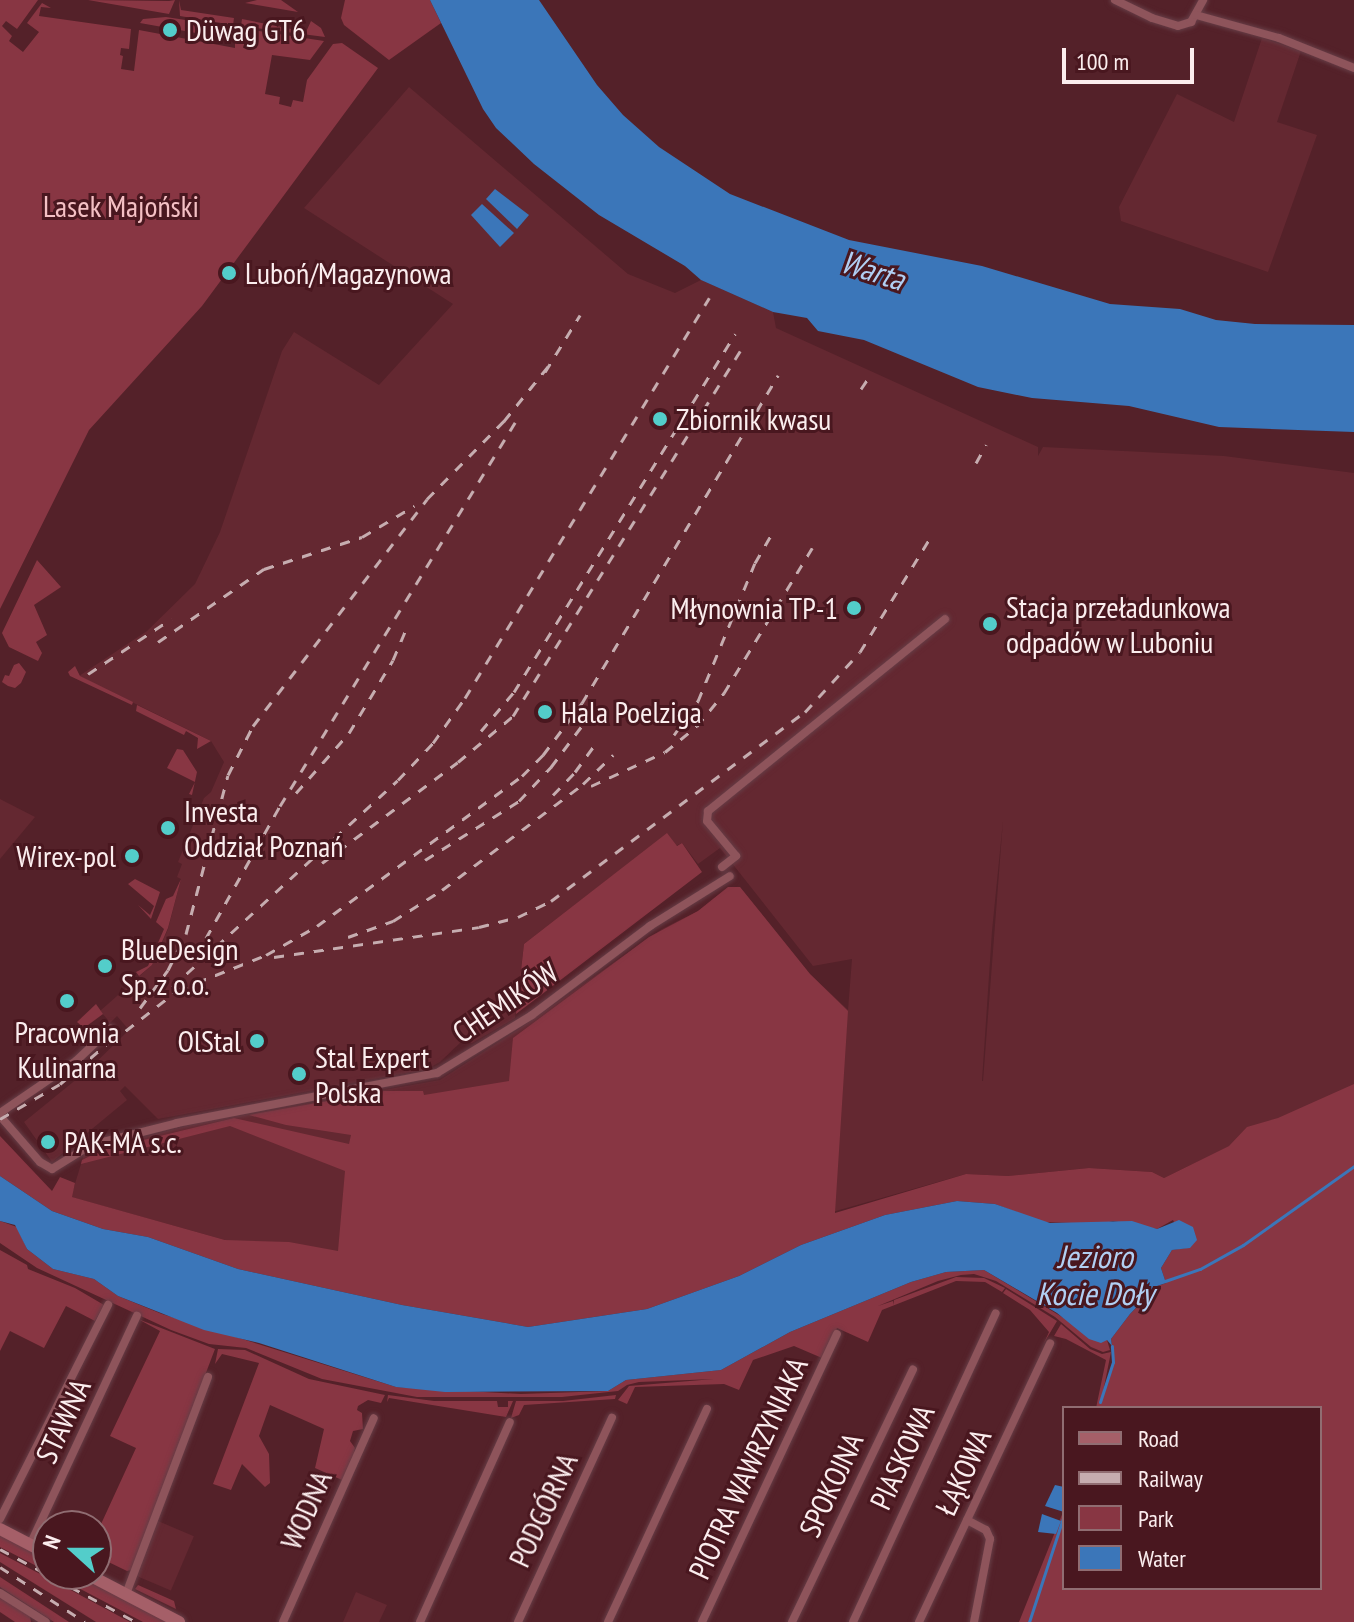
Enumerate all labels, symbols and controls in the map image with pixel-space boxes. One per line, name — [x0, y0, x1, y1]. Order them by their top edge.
place label: Düwag GT6 — [186, 12, 305, 48]
marker: Düwag GT6 — [161, 21, 179, 39]
scale bar — [1066, 32, 1198, 82]
text: 100 m — [1076, 46, 1129, 77]
park label: Lasek Majoński — [43, 188, 199, 224]
water label: Warta — [836, 242, 910, 298]
place label: Luboń/Magazynowa — [245, 255, 452, 291]
marker: Luboń/Magazynowa — [220, 264, 238, 282]
place label: Zbiornik kwasu — [676, 401, 832, 437]
marker: Zbiornik kwasu — [651, 410, 669, 428]
place label: Stacja przeładunkowa odpadów w Luboniu — [1006, 589, 1231, 660]
place label: Młynownia TP-1 — [670, 590, 838, 626]
marker: Młynownia TP-1 — [845, 599, 863, 617]
marker: Stacja przeładunkowa odpadów w Luboniu — [981, 615, 999, 633]
place label: Hala Poelziga — [561, 694, 702, 730]
marker: Hala Poelziga — [536, 703, 554, 721]
place label: Investa Oddział Poznań — [184, 793, 344, 864]
marker: Investa Oddział Poznań — [159, 819, 177, 837]
place label: Wirex-pol — [16, 838, 116, 874]
marker: Wirex-pol — [123, 847, 141, 865]
place label: BlueDesign Sp. z o.o. — [121, 931, 238, 1002]
street label: CHEMIKÓW — [446, 954, 564, 1050]
marker: BlueDesign Sp. z o.o. — [96, 957, 114, 975]
marker: Pracownia Kulinarna — [58, 992, 76, 1010]
place label: Pracownia Kulinarna — [14, 1014, 120, 1084]
place label: OlStal — [177, 1023, 241, 1059]
marker: OlStal — [248, 1032, 266, 1050]
place label: Stal Expert Polska — [315, 1039, 429, 1110]
marker: Stal Expert Polska — [290, 1065, 308, 1083]
place label: PAK-MA s.c. — [64, 1124, 183, 1160]
marker: PAK-MA s.c. — [39, 1133, 57, 1151]
water label: Jezioro Kocie Doły — [1037, 1238, 1153, 1313]
street label: PIOTRA WAWRZYNIAKA — [681, 1351, 815, 1585]
street label: STAWNA — [28, 1373, 98, 1469]
street label: PIASKOWA — [862, 1399, 942, 1515]
legend — [1062, 1406, 1322, 1590]
street label: ŁĄKOWA — [928, 1423, 998, 1521]
text: Road — [1138, 1423, 1179, 1454]
street label: SPOKOJNA — [791, 1427, 871, 1543]
street label: PODGÓRNA — [501, 1447, 585, 1573]
text: Railway — [1138, 1463, 1203, 1494]
street label: WODNA — [273, 1465, 339, 1555]
text: Park — [1138, 1503, 1174, 1534]
north arrow — [32, 1510, 112, 1590]
text: N — [36, 1532, 67, 1553]
text: Water — [1138, 1543, 1186, 1574]

